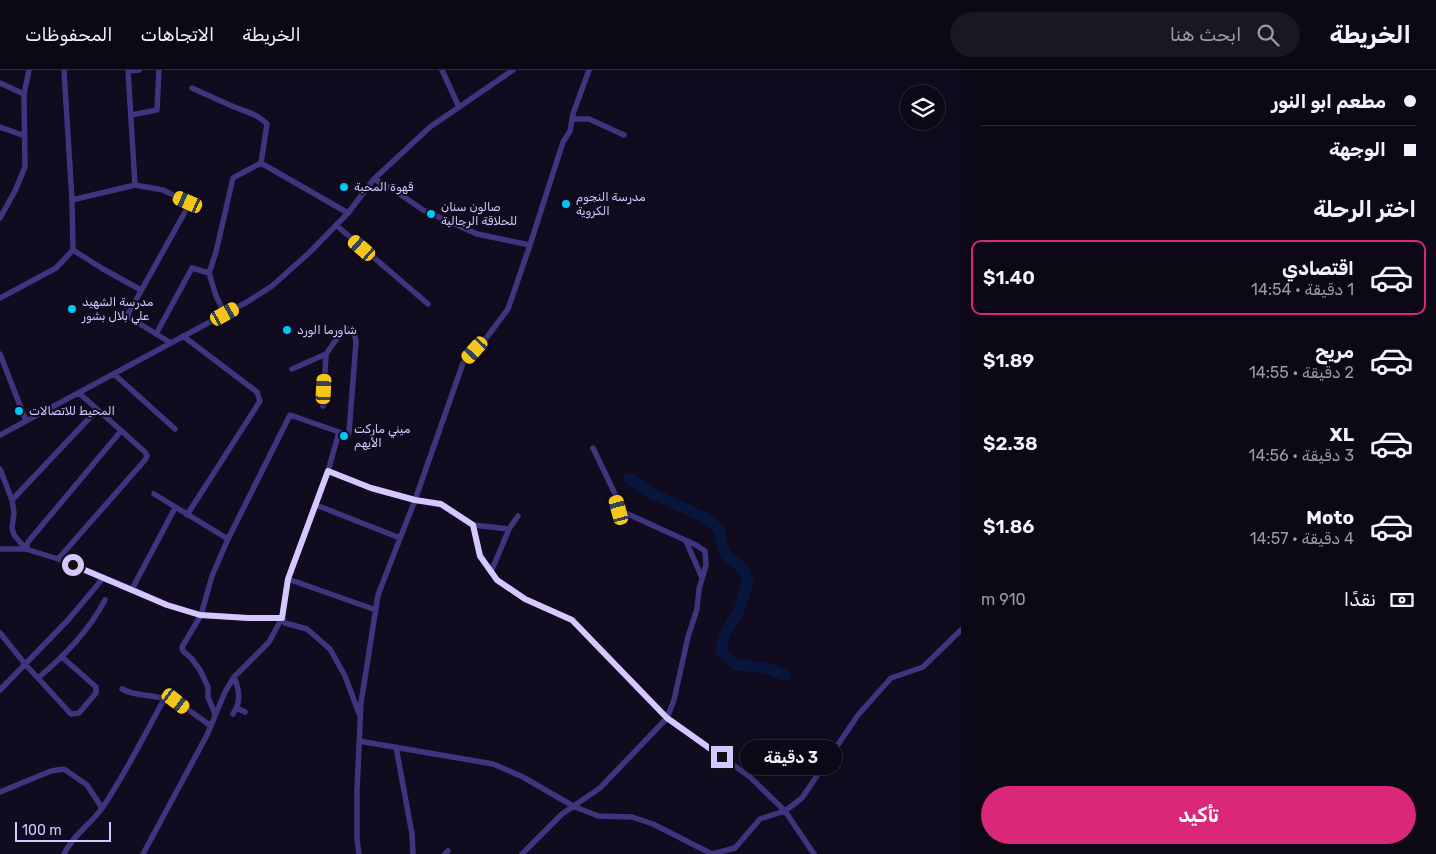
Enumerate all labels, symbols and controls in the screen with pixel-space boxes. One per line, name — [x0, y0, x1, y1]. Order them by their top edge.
search box — [950, 12, 1300, 57]
icon: search — [1254, 21, 1282, 49]
text: الخريطة — [1330, 21, 1411, 49]
text: ابحث هنا — [1170, 23, 1242, 46]
text: المحفوظات — [25, 24, 112, 46]
text: الاتجاهات — [140, 24, 214, 46]
text: الخريطة — [242, 24, 301, 46]
map controls — [900, 85, 945, 130]
button: layers — [900, 85, 945, 130]
text: مطعم ابو النور — [1271, 90, 1386, 113]
text: الوجهة — [1329, 138, 1386, 161]
place label: قهوة المحبة — [354, 180, 414, 195]
marker: قهوة المحبة — [338, 181, 350, 193]
car — [171, 189, 204, 215]
place label: مدرسة النجوم الكروية — [576, 190, 646, 219]
text: اختر الرحلة — [1313, 196, 1416, 223]
marker: مدرسة النجوم الكروية — [560, 198, 572, 210]
place label: صالون سنان للحلاقة الرجالية — [441, 200, 517, 229]
marker: صالون سنان للحلاقة الرجالية — [425, 208, 437, 220]
car — [345, 232, 378, 264]
icon: car — [1369, 255, 1414, 300]
text: اقتصادي — [1282, 257, 1354, 280]
text: $1.40 — [983, 266, 1035, 289]
text: 1 دقيقة · 14:54 — [1251, 280, 1354, 299]
place label: مدرسة الشهيد علي بلال بشور — [81, 295, 154, 325]
car — [208, 300, 241, 328]
marker: مدرسة الشهيد علي بلال بشور — [66, 303, 78, 315]
place label: شاورما الورد — [297, 323, 357, 338]
marker: شاورما الورد — [281, 324, 293, 336]
car — [459, 334, 490, 366]
icon: car — [1369, 338, 1414, 383]
text: مريح — [1315, 340, 1354, 363]
text: $1.89 — [983, 349, 1034, 372]
text: 2 دقيقة · 14:55 — [1249, 363, 1354, 382]
car — [315, 374, 332, 404]
place label: المحيط للاتصالات — [29, 404, 115, 418]
marker: المحيط للاتصالات — [13, 405, 25, 417]
icon: car — [1369, 421, 1414, 466]
place label: ميني ماركت الأيهم — [354, 422, 411, 451]
text: XL — [1330, 423, 1354, 446]
marker: ميني ماركت الأيهم — [338, 430, 350, 442]
text: $2.38 — [983, 432, 1038, 455]
text: 3 دقيقة · 14:56 — [1249, 446, 1354, 465]
car — [607, 494, 630, 526]
icon: car — [1369, 504, 1414, 549]
text: Moto — [1306, 506, 1354, 529]
text: $1.86 — [983, 515, 1034, 538]
text: 4 دقيقة · 14:57 — [1250, 529, 1354, 548]
route start — [62, 554, 84, 576]
icon: cash — [1388, 586, 1416, 614]
text: نقدًا — [1344, 588, 1376, 611]
text: 910 m — [981, 590, 1026, 609]
car — [159, 686, 192, 716]
callout: 3 دقيقة — [740, 740, 842, 774]
route end — [711, 746, 733, 768]
text: 3 دقيقة — [764, 748, 818, 767]
button: تأكيد — [981, 786, 1416, 844]
scale bar — [15, 819, 111, 842]
text: 100 m — [22, 822, 62, 839]

